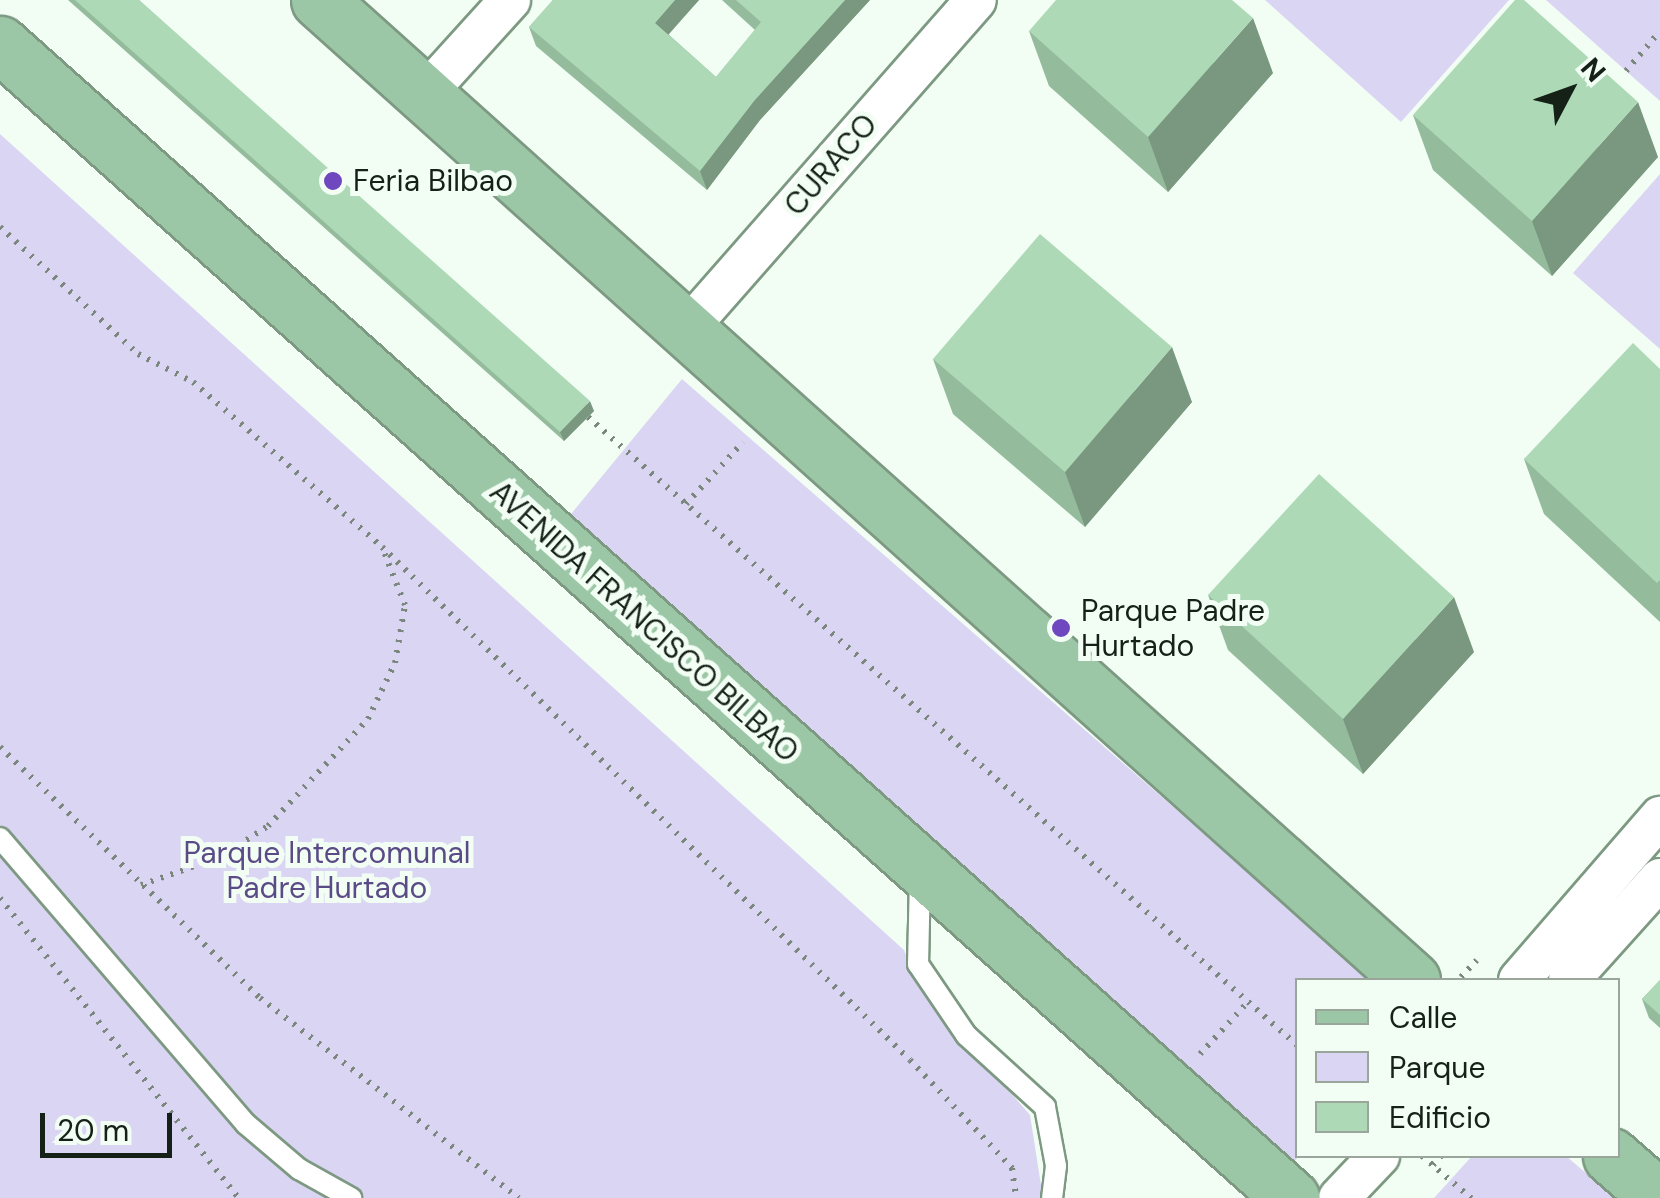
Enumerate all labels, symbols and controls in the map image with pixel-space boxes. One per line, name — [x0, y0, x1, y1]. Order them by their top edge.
north arrow — [1520, 40, 1620, 140]
text: N — [1572, 50, 1614, 90]
street label: CURACO — [777, 107, 885, 223]
place label: Feria Bilbao — [353, 163, 513, 199]
marker: Feria Bilbao — [322, 170, 344, 192]
street label: AVENIDA FRANCISCO BILBAO — [482, 474, 806, 770]
place label: Parque Padre Hurtado — [1081, 593, 1265, 664]
marker: Parque Padre Hurtado — [1050, 617, 1072, 639]
park label: Parque Intercomunal Padre Hurtado — [184, 835, 470, 906]
legend — [1295, 978, 1620, 1158]
text: Calle — [1389, 998, 1457, 1037]
text: Parque — [1389, 1048, 1486, 1087]
scale bar — [45, 1093, 178, 1155]
text: Edificio — [1389, 1098, 1491, 1137]
text: 20 m — [57, 1111, 129, 1150]

